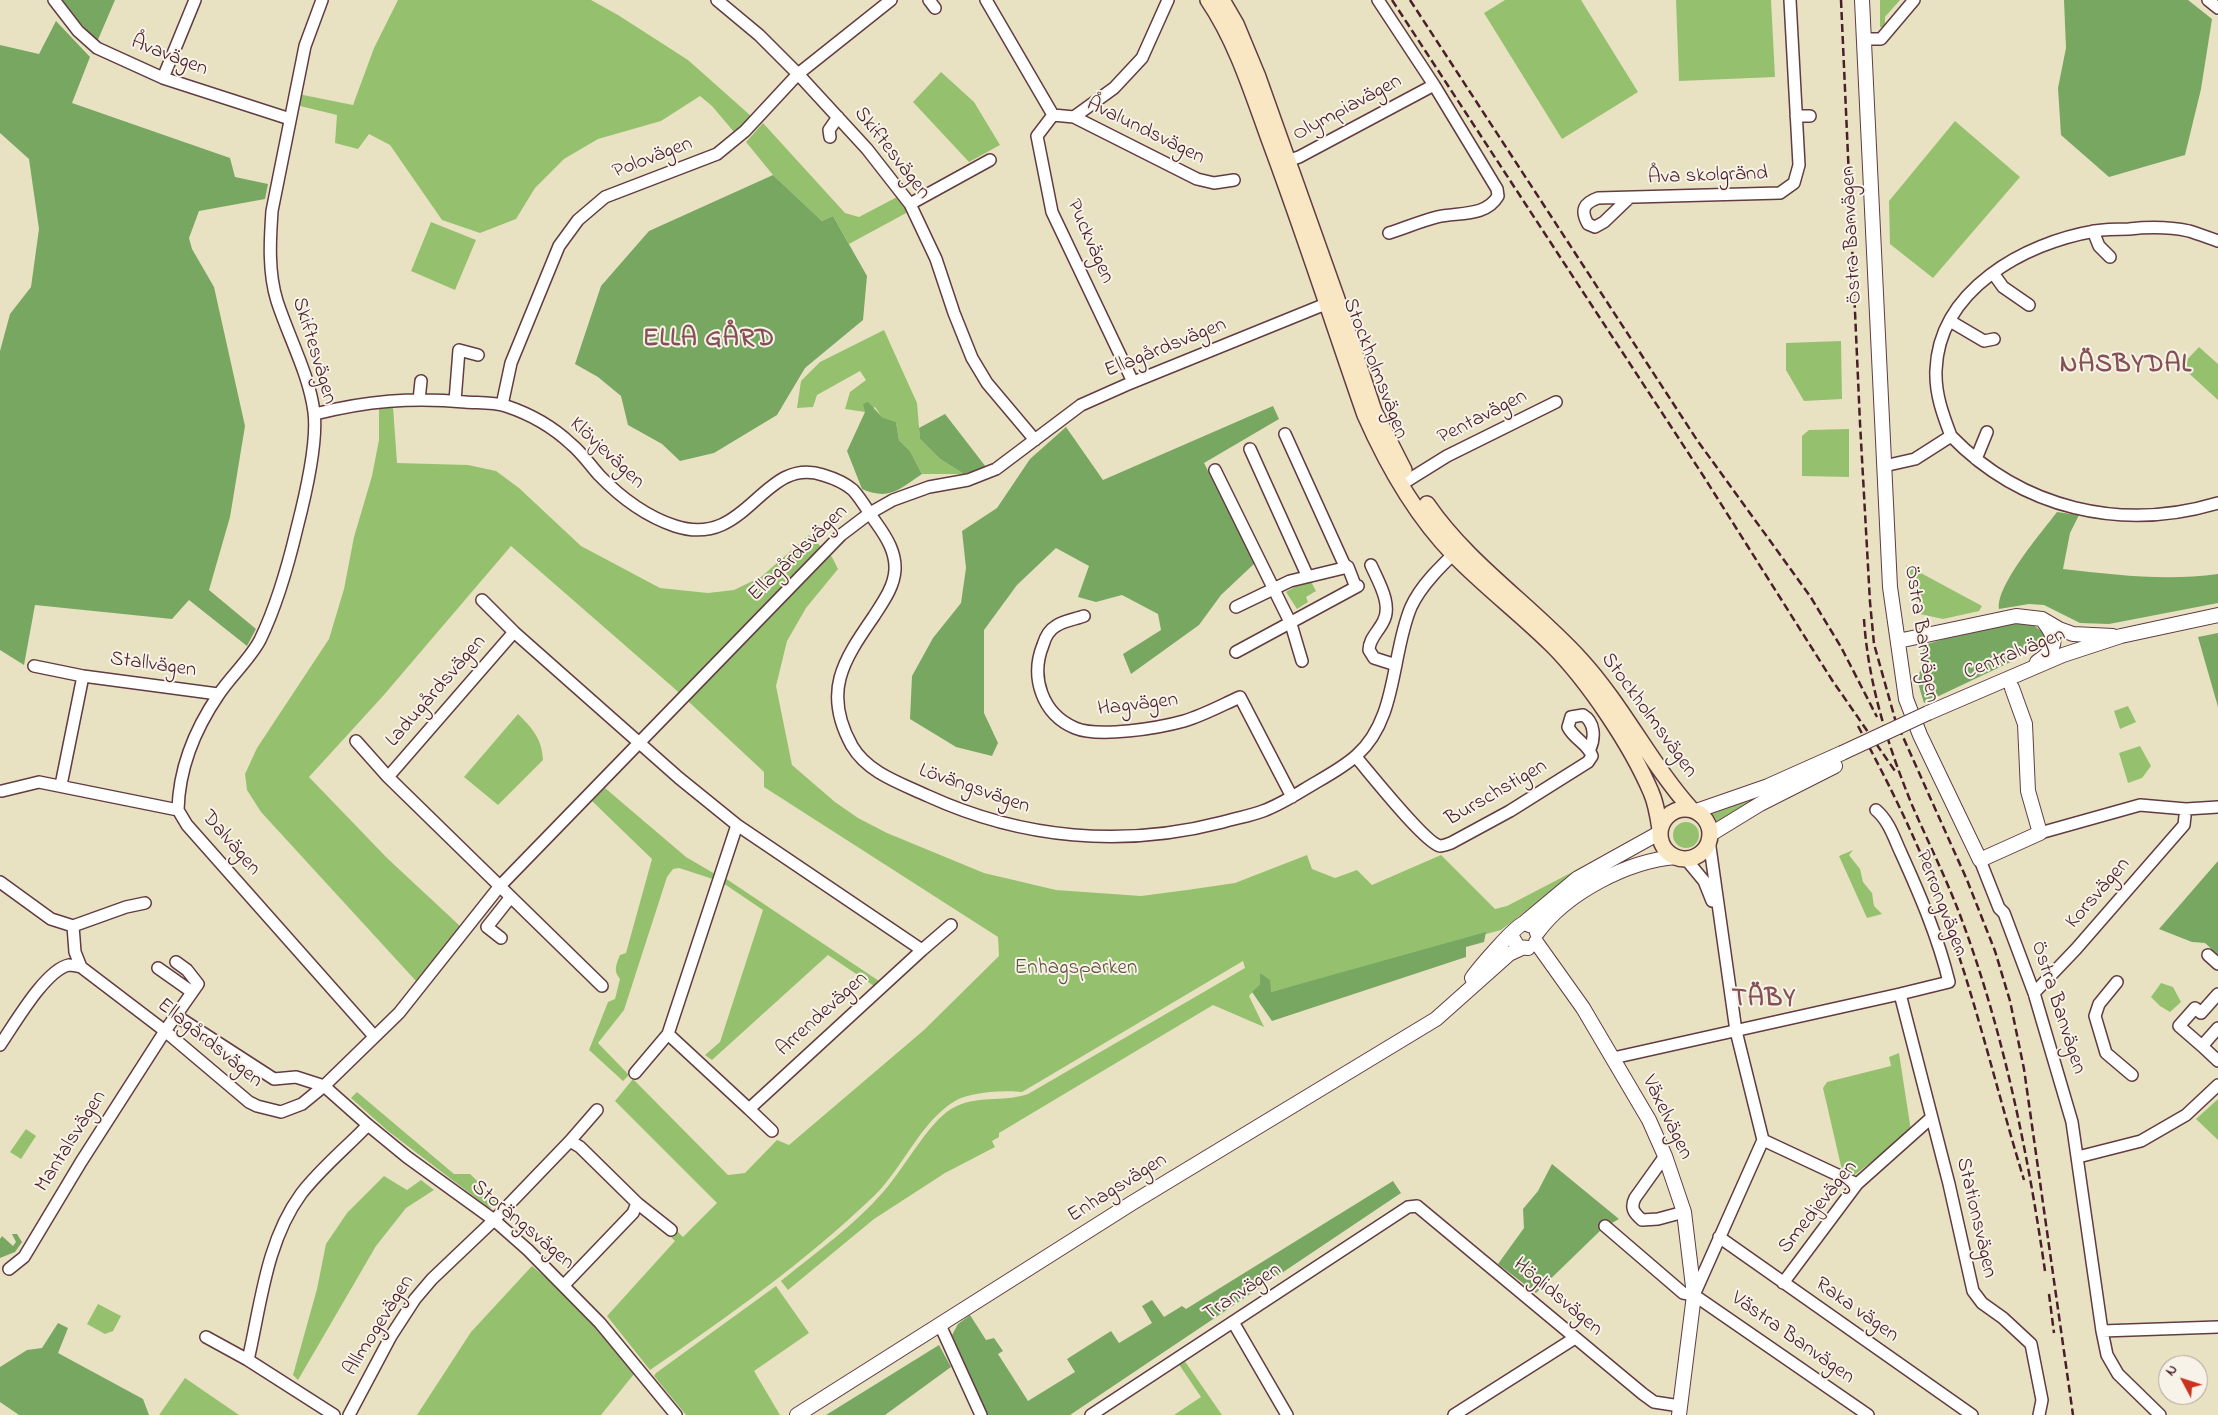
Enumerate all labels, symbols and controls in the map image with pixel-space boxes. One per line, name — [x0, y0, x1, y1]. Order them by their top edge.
street label: Åvavägen — [127, 31, 211, 83]
street label: Olympiavägen — [1289, 70, 1407, 148]
street label: Åvalundsvägen — [1082, 92, 1208, 172]
street label: Skiftesvägen — [847, 103, 935, 205]
street label: Polovägen — [609, 132, 697, 186]
street label: Åva skolgränd — [1648, 162, 1768, 192]
street label: Östra Banvägen — [1837, 165, 1869, 305]
street label: Puckvägen — [1059, 196, 1119, 288]
street label: Skiftesvägen — [285, 294, 341, 408]
street label: Stockholmsvägen — [1336, 295, 1412, 443]
street label: Ellagårdsvägen — [1102, 313, 1230, 385]
district label: ELLA GÅRD — [642, 325, 776, 357]
district label: NÄSBYDAL — [2059, 351, 2193, 383]
street label: Pentavägen — [1434, 385, 1532, 451]
street label: Klövjevägen — [563, 413, 649, 495]
street label: Ellagårdsvägen — [744, 500, 854, 608]
street label: Östra Banvägen — [1897, 564, 1943, 704]
street label: Centralvägen — [1960, 623, 2070, 687]
street label: Ladugårdsvägen — [381, 631, 493, 753]
street label: Stallvägen — [108, 647, 198, 685]
street label: Stockholmsvägen — [1594, 648, 1702, 784]
street label: Hagvägen — [1096, 689, 1180, 723]
street label: Burschstigen — [1442, 755, 1552, 833]
street label: Lövängsvägen — [915, 759, 1033, 821]
street label: Dalvägen — [195, 806, 265, 882]
street label: Perrongvägen — [1908, 847, 1972, 961]
street label: Korsvägen — [2061, 853, 2137, 935]
street label: Östra Banvägen — [2024, 938, 2090, 1078]
park label: Enhagsparken — [1015, 957, 1137, 983]
street label: Arrendevägen — [772, 967, 874, 1063]
district label: TÄBY — [1731, 985, 1797, 1017]
street label: Ellagårdsvägen — [151, 994, 267, 1094]
street label: Växelvägen — [1635, 1072, 1697, 1164]
street label: Mantalsvägen — [31, 1087, 113, 1197]
street label: Enhagsvägen — [1064, 1149, 1172, 1229]
street label: Stationsvägen — [1949, 1155, 2001, 1281]
street label: Smedjevägen — [1774, 1156, 1864, 1260]
street label: Storängsvägen — [465, 1176, 579, 1276]
street label: Höglidsvägen — [1507, 1253, 1607, 1343]
street label: Tranvägen — [1199, 1258, 1287, 1328]
street label: Allmogevägen — [339, 1271, 421, 1381]
street label: Raka vägen — [1809, 1273, 1903, 1349]
street label: Västra Banvägen — [1725, 1287, 1859, 1391]
north arrow — [2158, 1355, 2208, 1405]
text: N — [2161, 1360, 2183, 1381]

